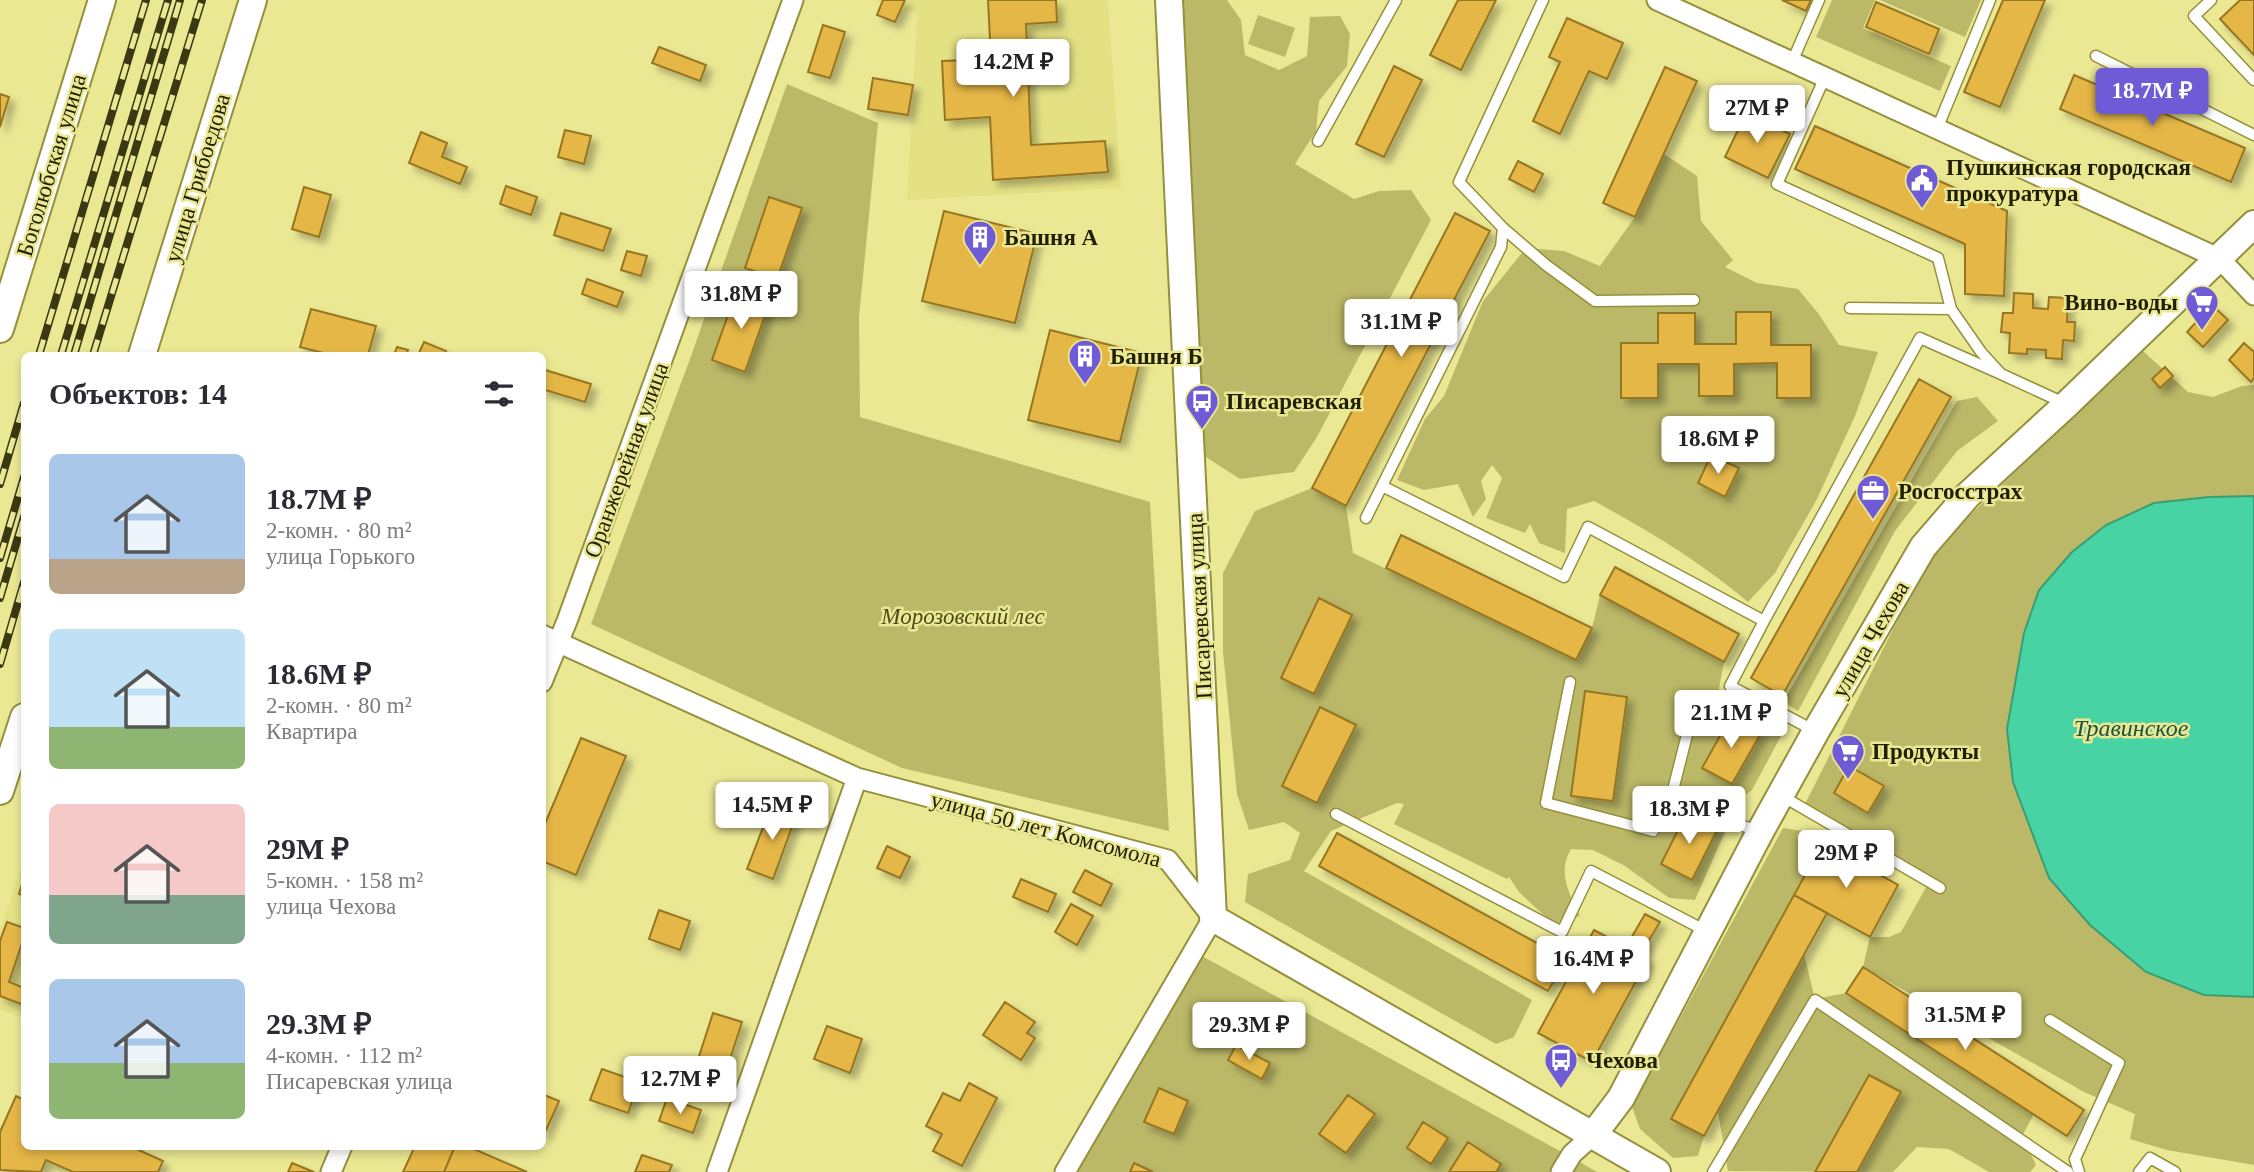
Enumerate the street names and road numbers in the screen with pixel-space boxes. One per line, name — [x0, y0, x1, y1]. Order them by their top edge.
street label: Боголюбская улица — [12, 71, 91, 259]
street label: улица Грибоедова — [160, 91, 235, 266]
street label: Оранжерейная улица — [579, 359, 673, 561]
street label: Писаревская улица — [1182, 512, 1217, 700]
street label: улица Чехова — [1827, 577, 1914, 702]
street label: улица 50 лет Комсомола — [928, 787, 1164, 872]

